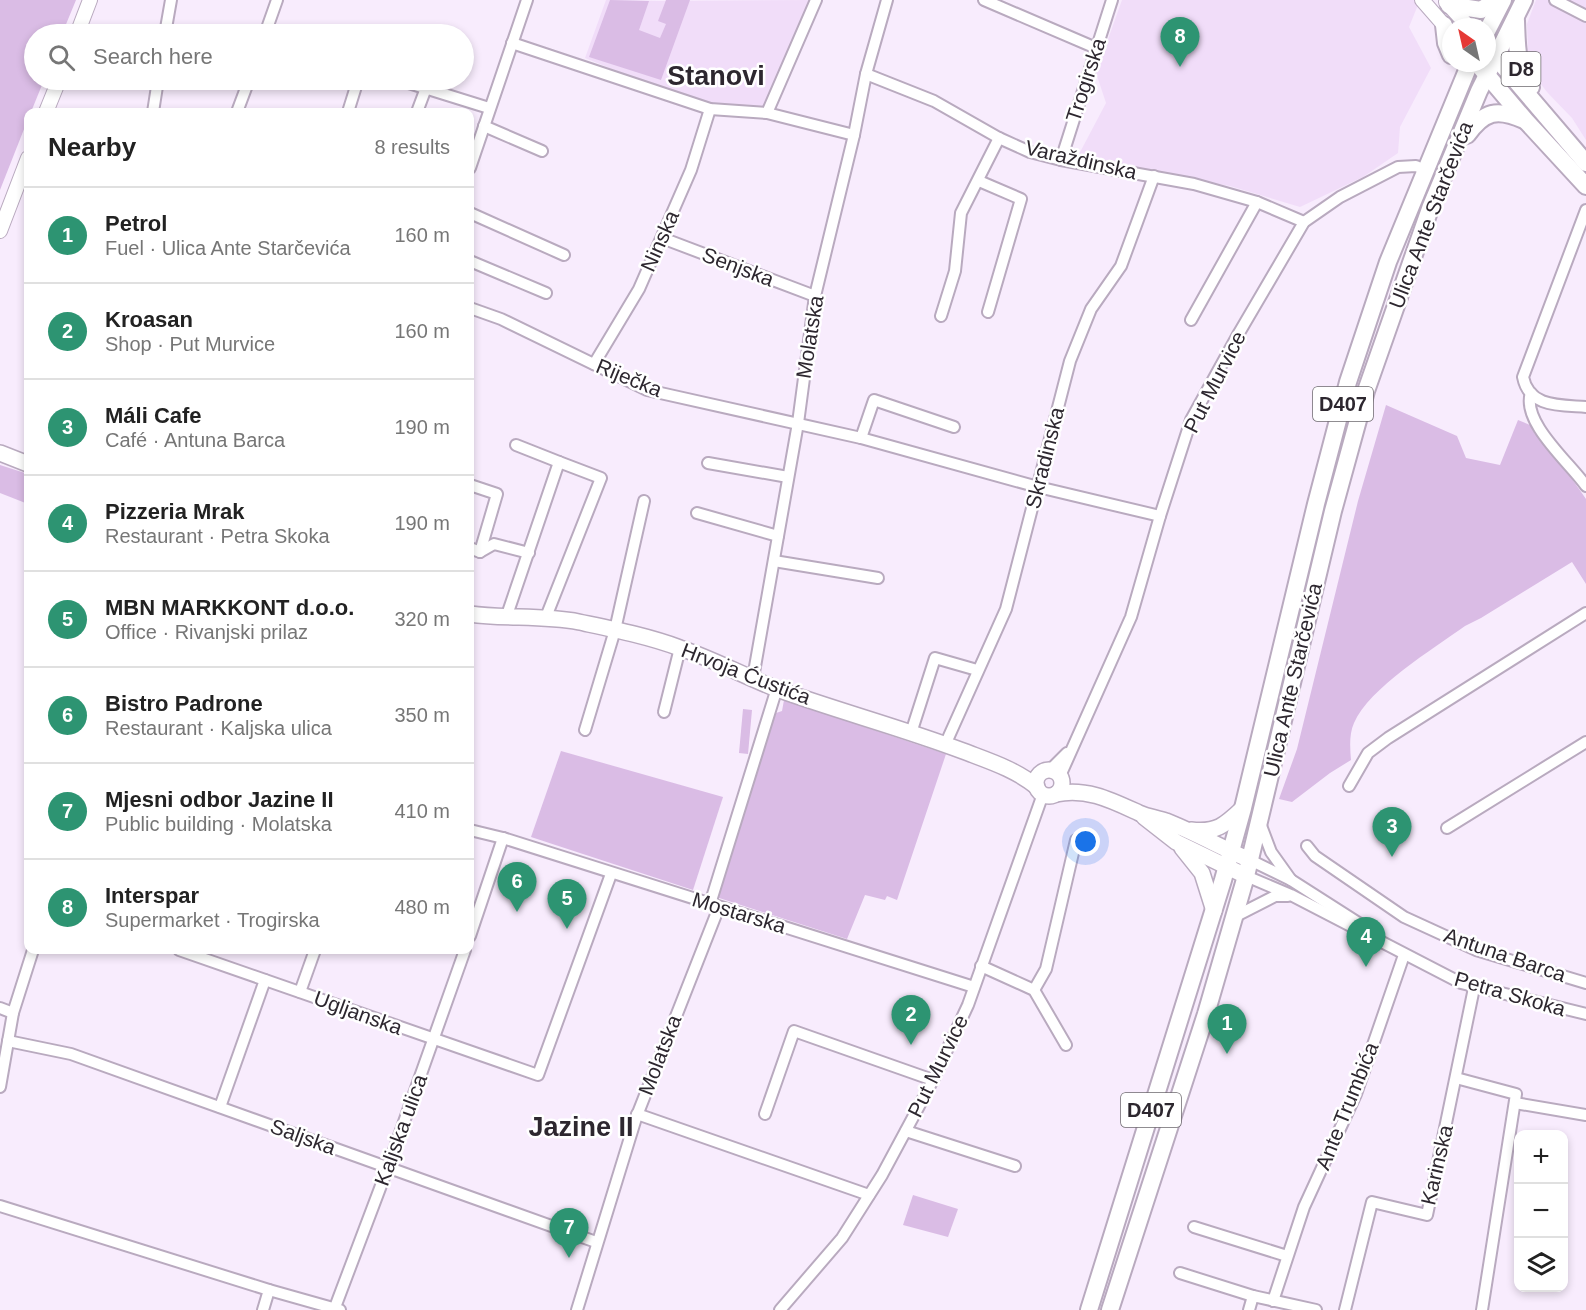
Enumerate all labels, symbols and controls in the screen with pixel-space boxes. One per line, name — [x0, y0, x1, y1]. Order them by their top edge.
pin: 8 — [1160, 17, 1200, 67]
north arrow — [1442, 18, 1496, 72]
search box — [24, 24, 474, 90]
street label: Trogirska — [1061, 35, 1110, 125]
icon: search — [45, 41, 78, 74]
text: Search here — [93, 44, 213, 69]
road number: D8 — [1502, 52, 1540, 86]
district label: Stanovi — [667, 61, 765, 91]
street label: Ulica Ante Starčevića — [1384, 118, 1477, 312]
text: Nearby — [48, 132, 136, 162]
street label: Varaždinska — [1023, 135, 1140, 184]
text: 8 results — [374, 136, 450, 158]
street label: Ninska — [636, 207, 683, 275]
text: Petrol — [105, 211, 167, 236]
text: 1 — [62, 224, 73, 246]
text: 160 m — [394, 224, 450, 246]
text: Fuel · Ulica Ante Starčevića — [105, 237, 351, 259]
street label: Senjska — [699, 242, 777, 291]
street label: Molatska — [792, 293, 827, 380]
text: Kroasan — [105, 307, 193, 332]
text: 2 — [62, 320, 73, 342]
text: 160 m — [394, 320, 450, 342]
street label: Put Murvice — [1179, 327, 1250, 436]
text: Shop · Put Murvice — [105, 333, 275, 355]
street label: Riječka — [593, 354, 666, 401]
road number: D407 — [1313, 387, 1373, 421]
text: Máli Cafe — [105, 403, 202, 428]
street label: Skradinska — [1021, 404, 1068, 511]
text: 3 — [62, 416, 73, 438]
text: 190 m — [394, 416, 450, 438]
text: Café · Antuna Barca — [105, 429, 285, 451]
text: Pizzeria Mrak — [105, 499, 244, 524]
text: 4 — [62, 512, 73, 534]
text: 190 m — [394, 512, 450, 534]
text: Restaurant · Petra Skoka — [105, 525, 330, 547]
street label: Ulica Ante Starčevića — [1259, 580, 1326, 779]
text: MBN MARKKONT d.o.o. — [105, 595, 354, 620]
text: 5 — [62, 608, 73, 630]
text: 320 m — [394, 608, 450, 630]
text: Office · Rivanjski prilaz — [105, 621, 308, 643]
street label: Hrvoja Ćustića — [678, 638, 814, 709]
text: Bistro Padrone — [105, 691, 263, 716]
text: 6 — [62, 704, 73, 726]
text: 350 m — [394, 704, 450, 726]
text: Restaurant · Kaljska ulica — [105, 717, 332, 739]
text: Mjesni odbor Jazine II — [105, 787, 334, 812]
text: 7 — [62, 800, 73, 822]
text: 410 m — [394, 800, 450, 822]
pin: 3 — [1372, 808, 1412, 857]
text: Public building · Molatska — [105, 813, 332, 835]
your location — [1071, 827, 1100, 856]
pin: 6 — [498, 862, 536, 912]
pin: 5 — [548, 880, 586, 929]
text: Interspar — [105, 883, 199, 908]
street label: Mostarska — [689, 887, 789, 938]
text: 8 — [62, 896, 73, 918]
text: 480 m — [394, 896, 450, 918]
text: Supermarket · Trogirska — [105, 909, 320, 931]
pin: 4 — [1346, 918, 1386, 967]
street label: Antuna Barca — [1441, 923, 1569, 986]
street label: Petra Skoka — [1452, 967, 1569, 1020]
street label: Ugljanska — [311, 986, 406, 1039]
pin: 2 — [892, 996, 930, 1045]
pin: 1 — [1208, 1004, 1246, 1054]
street label: Molatska — [634, 1011, 685, 1098]
street label: Put Murvice — [903, 1011, 972, 1121]
street label: Ante Trumbića — [1311, 1038, 1383, 1173]
street label: Kaljska ulica — [370, 1071, 431, 1189]
road number: D407 — [1121, 1093, 1181, 1127]
district label: Jazine II — [528, 1112, 634, 1142]
street label: Saljska — [267, 1114, 339, 1159]
street label: Karinska — [1416, 1122, 1457, 1207]
map controls — [1514, 1130, 1568, 1292]
button: + — [1514, 1130, 1568, 1184]
button: − — [1514, 1184, 1568, 1238]
pin: 7 — [550, 1208, 588, 1258]
button: layers — [1514, 1238, 1568, 1292]

